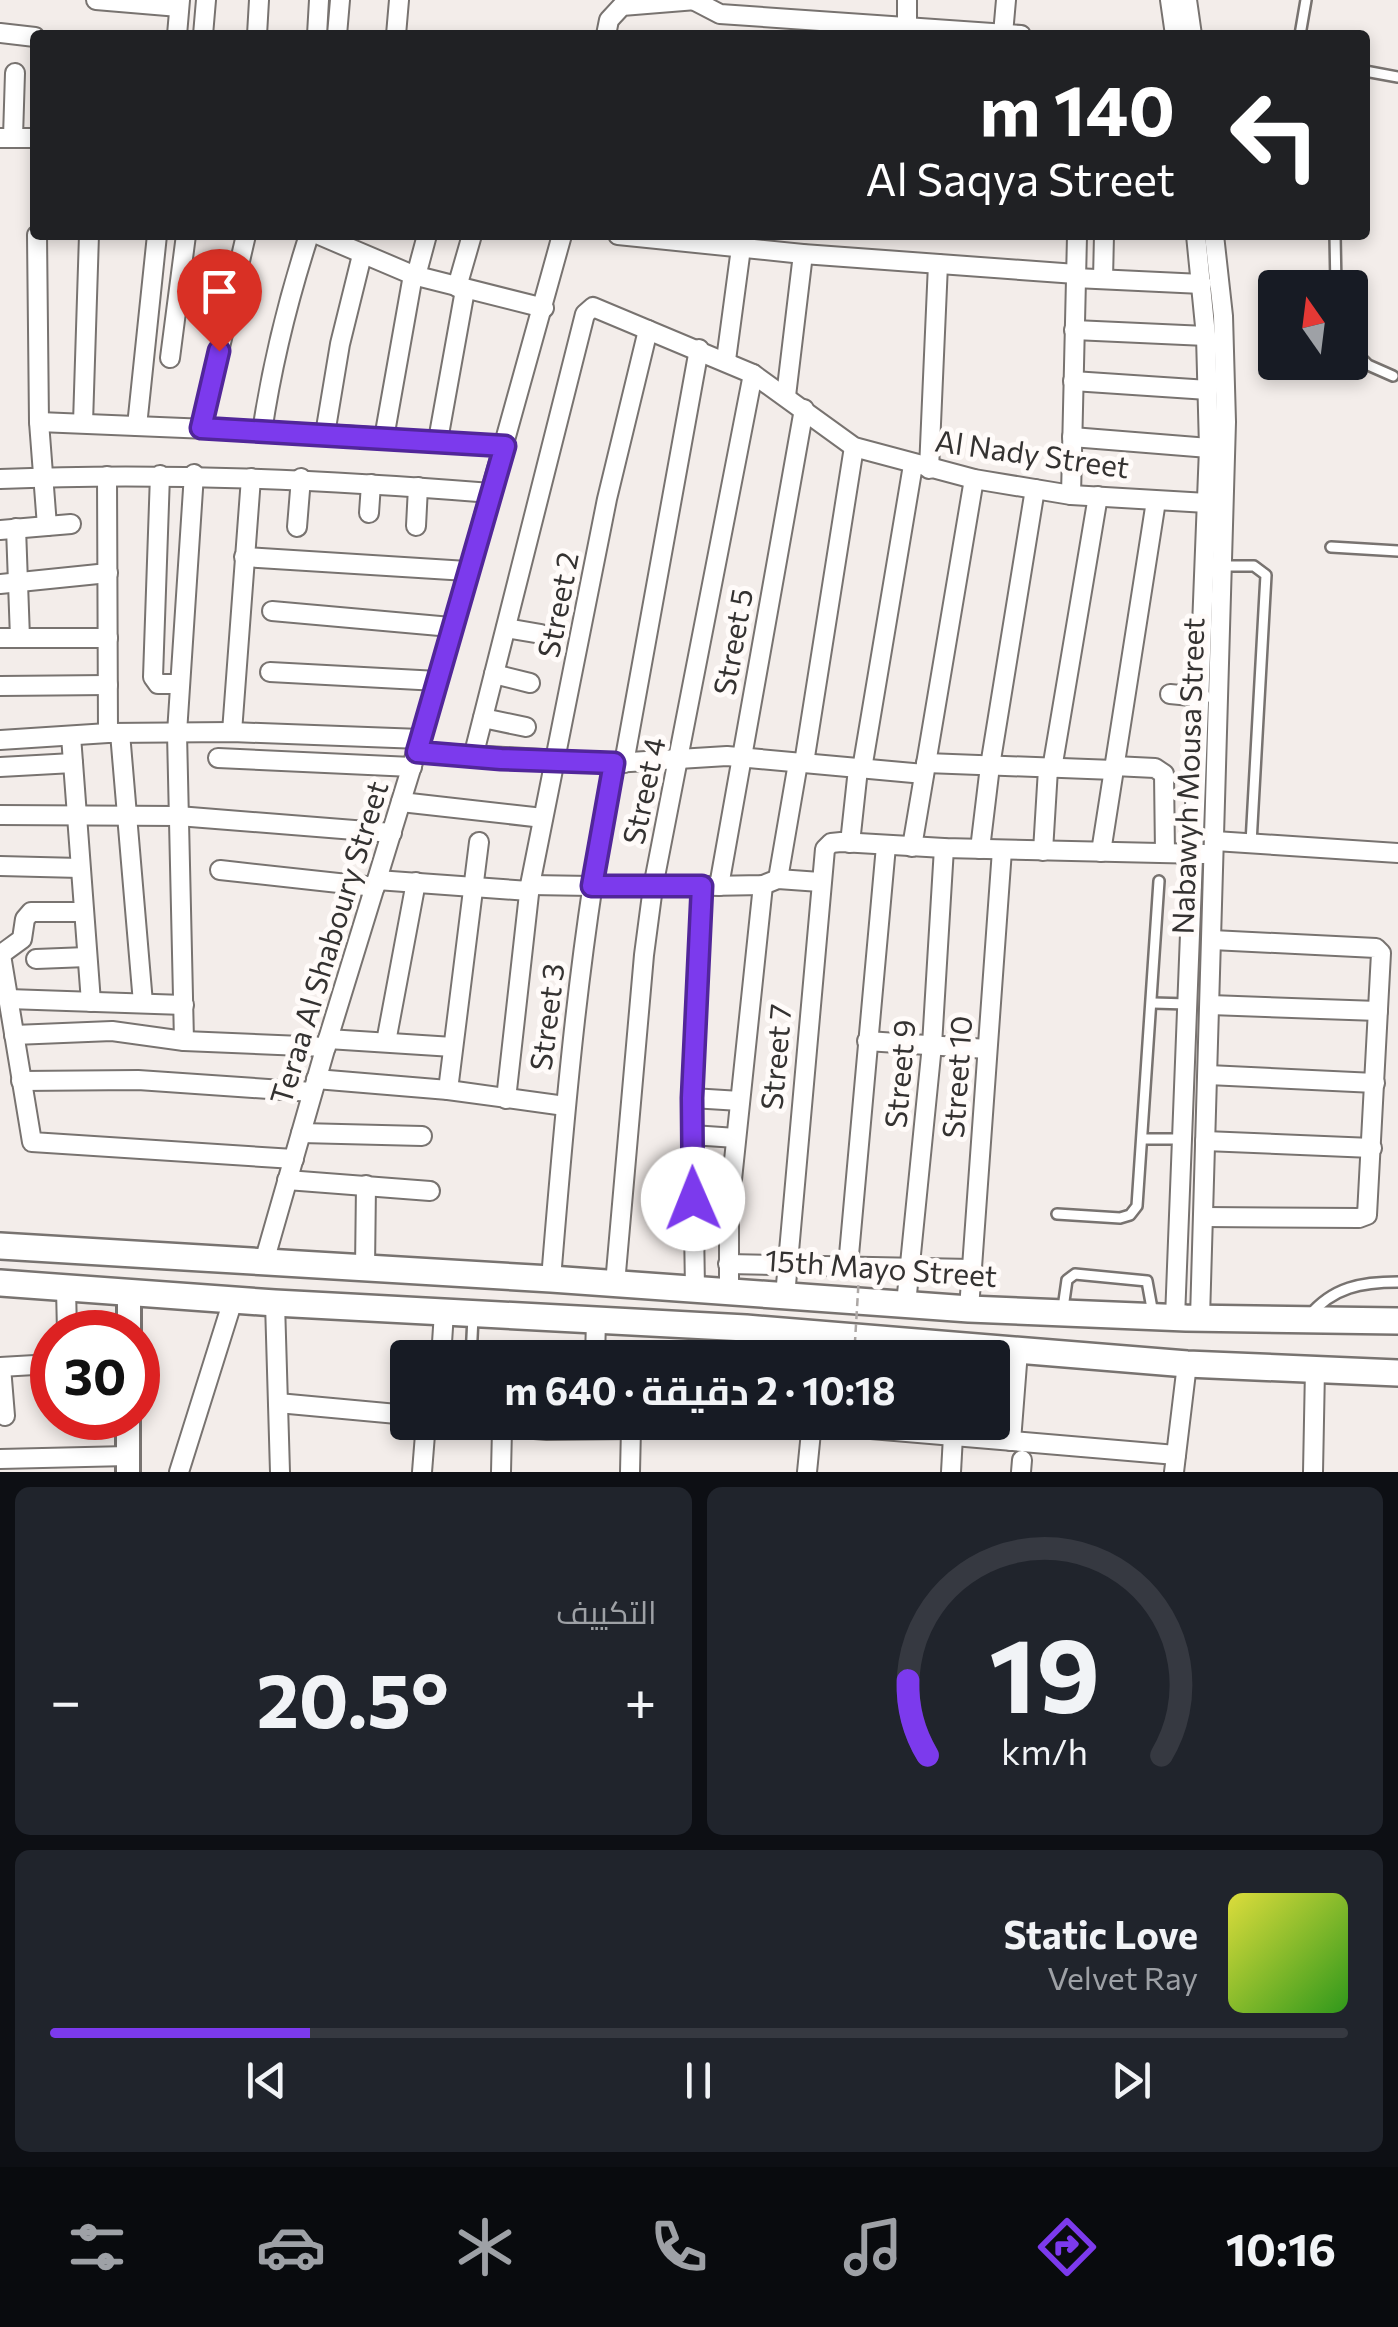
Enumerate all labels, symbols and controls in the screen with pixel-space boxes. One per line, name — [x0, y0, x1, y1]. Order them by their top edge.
text: 140 m — [979, 65, 1175, 150]
icon: left — [1210, 70, 1340, 200]
text: Al Saqya Street — [865, 150, 1175, 205]
pin — [177, 249, 262, 352]
icon: arrive — [192, 264, 247, 319]
north arrow — [1258, 270, 1368, 380]
map controls — [1258, 270, 1368, 380]
street label: Al Nady Street — [933, 421, 1132, 484]
street label: Street 2 — [528, 548, 585, 661]
street label: Street 5 — [704, 585, 759, 698]
street label: Nabawyh Mousa Street — [1162, 617, 1211, 935]
street label: Street 4 — [613, 734, 672, 847]
street label: Teraa Al Shaboury Street — [261, 776, 395, 1109]
street label: Street 3 — [521, 961, 570, 1072]
street label: Street 7 — [751, 1002, 798, 1111]
street label: Street 10 — [933, 1014, 978, 1139]
street label: Street 9 — [875, 1018, 922, 1130]
position arrow — [641, 1147, 745, 1251]
street label: 15th Mayo Street — [764, 1240, 998, 1293]
speed limit sign: 30 — [30, 1310, 160, 1440]
text: 10:18 · 2 دقيقة · 640 m — [504, 1366, 896, 1413]
text: التكييف — [556, 1591, 657, 1631]
text: 19 — [989, 1607, 1100, 1734]
text: 20.5° — [256, 1652, 449, 1743]
text: − — [50, 1665, 81, 1732]
text: + — [624, 1665, 656, 1732]
text: km/h — [1001, 1729, 1088, 1772]
text: Static Love — [1003, 1910, 1198, 1957]
text: Velvet Ray — [1047, 1957, 1198, 1997]
icon: previous — [239, 2053, 294, 2108]
icon: pause — [671, 2053, 726, 2108]
icon: next — [1104, 2053, 1159, 2108]
icon: filters — [62, 2212, 132, 2282]
icon: car — [256, 2212, 326, 2282]
icon: climate — [450, 2212, 520, 2282]
icon: phone — [644, 2212, 714, 2282]
icon: music — [838, 2212, 908, 2282]
icon: directions — [1032, 2212, 1102, 2282]
text: 10:16 — [1226, 2220, 1336, 2275]

